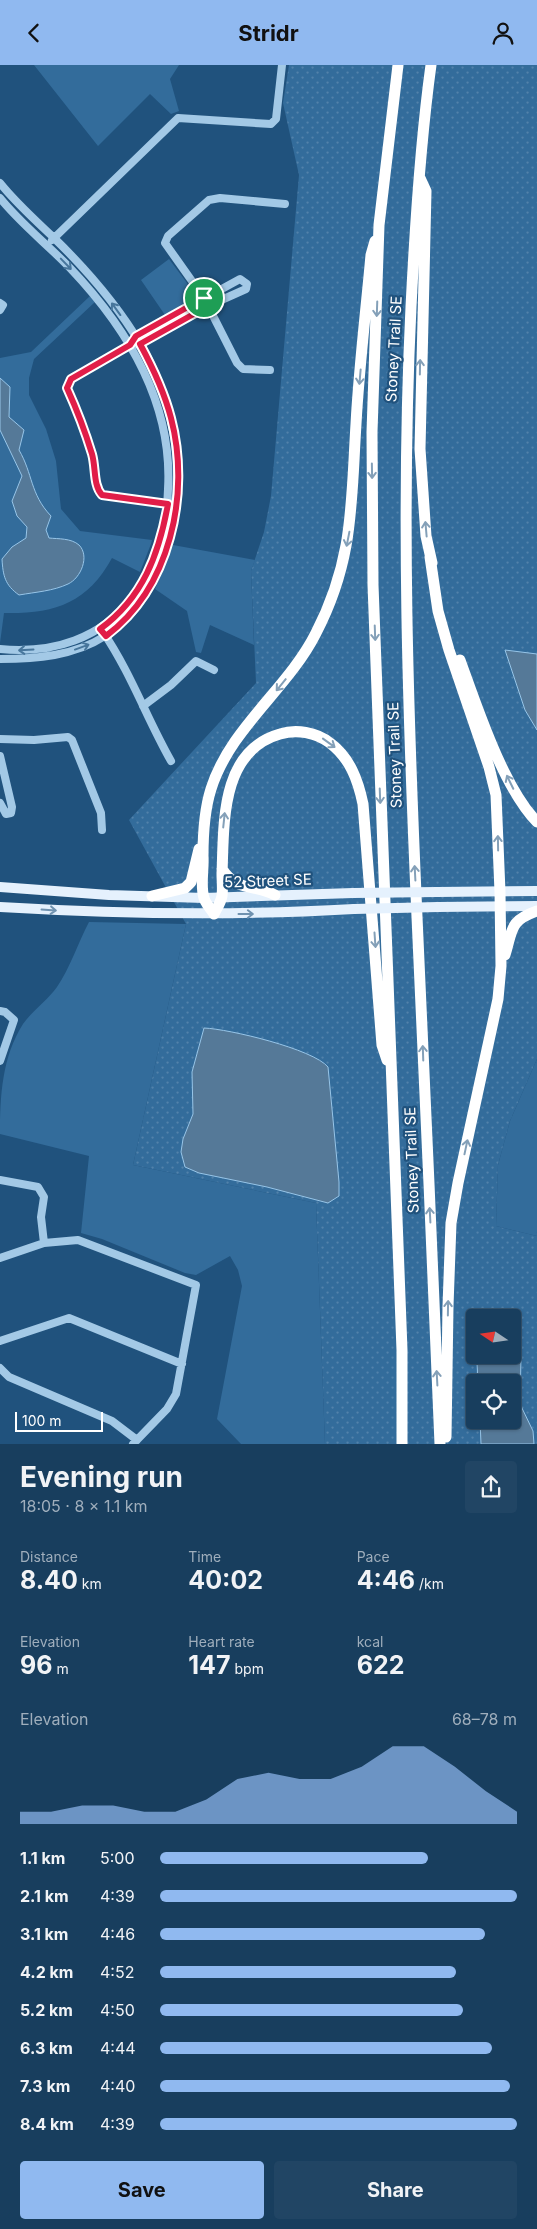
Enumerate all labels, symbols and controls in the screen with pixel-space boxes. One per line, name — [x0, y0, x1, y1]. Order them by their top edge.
icon: back — [20, 19, 48, 47]
icon: person — [489, 19, 517, 47]
text: Stridr — [238, 20, 299, 46]
one-way arrow — [60, 258, 72, 271]
pin — [183, 277, 225, 319]
icon: arrive — [190, 284, 218, 312]
street label: Stoney Trail SE — [381, 295, 406, 403]
one-way arrow — [372, 300, 381, 316]
one-way arrow — [111, 302, 121, 316]
one-way arrow — [416, 359, 425, 375]
one-way arrow — [355, 369, 365, 385]
one-way arrow — [367, 462, 377, 479]
one-way arrow — [421, 521, 430, 537]
one-way arrow — [343, 530, 353, 546]
one-way arrow — [370, 625, 380, 641]
one-way arrow — [74, 642, 89, 651]
one-way arrow — [18, 645, 34, 655]
one-way arrow — [276, 678, 287, 691]
street label: Stoney Trail SE — [383, 702, 406, 809]
one-way arrow — [322, 738, 336, 748]
one-way arrow — [505, 775, 514, 790]
one-way arrow — [376, 788, 385, 804]
one-way arrow — [220, 812, 229, 828]
one-way arrow — [494, 835, 503, 851]
one-way arrow — [411, 866, 420, 882]
street label: 52 Street SE — [224, 869, 312, 892]
one-way arrow — [40, 906, 56, 915]
one-way arrow — [238, 909, 254, 919]
one-way arrow — [370, 932, 379, 948]
one-way arrow — [418, 1045, 427, 1061]
street label: Stoney Trail SE — [400, 1107, 423, 1214]
one-way arrow — [462, 1139, 471, 1155]
one-way arrow — [425, 1208, 434, 1224]
one-way arrow — [443, 1300, 452, 1316]
north arrow — [466, 1309, 521, 1364]
map controls — [466, 1309, 521, 1429]
one-way arrow — [432, 1370, 442, 1386]
button: locate — [466, 1374, 521, 1429]
scale bar — [15, 1409, 102, 1432]
text: 100 m — [22, 1412, 62, 1429]
text: Evening run — [20, 1460, 183, 1494]
button: share — [465, 1461, 517, 1513]
text: 18:05 · 8 × 1.1 km — [20, 1496, 147, 1516]
text: Distance — [20, 1548, 78, 1565]
text: Time — [188, 1548, 221, 1565]
text: Pace — [357, 1548, 390, 1565]
text: 8.40 — [20, 1565, 78, 1595]
text: 40:02 — [188, 1565, 263, 1595]
text: 4:46 — [357, 1565, 415, 1595]
text: km — [78, 1575, 102, 1592]
text: /km — [415, 1575, 444, 1592]
text: Elevation — [20, 1633, 80, 1650]
text: Heart rate — [188, 1633, 255, 1650]
text: kcal — [357, 1633, 383, 1650]
text: 96 — [20, 1650, 52, 1680]
text: 147 — [188, 1650, 231, 1680]
text: 622 — [357, 1650, 404, 1680]
text: m — [52, 1660, 69, 1677]
text: bpm — [231, 1660, 264, 1677]
text: Elevation — [20, 1709, 89, 1729]
text: 68–78 m — [452, 1709, 517, 1729]
text: 1.1 km — [20, 1848, 65, 1868]
text: 5:00 — [100, 1848, 135, 1868]
text: 2.1 km — [20, 1886, 69, 1906]
text: 4:39 — [100, 1886, 135, 1906]
text: 3.1 km — [20, 1924, 68, 1944]
text: 4:46 — [100, 1924, 135, 1944]
text: 4.2 km — [20, 1962, 73, 1982]
text: 4:52 — [100, 1962, 134, 1982]
text: 5.2 km — [20, 2000, 73, 2020]
text: 4:50 — [100, 2000, 135, 2020]
text: 6.3 km — [20, 2038, 73, 2058]
text: 4:44 — [100, 2038, 136, 2058]
text: 7.3 km — [20, 2076, 70, 2096]
text: 4:40 — [100, 2076, 135, 2096]
text: 8.4 km — [20, 2114, 74, 2134]
text: 4:39 — [100, 2114, 135, 2134]
button: Save — [20, 2161, 264, 2219]
button: Share — [274, 2161, 517, 2219]

